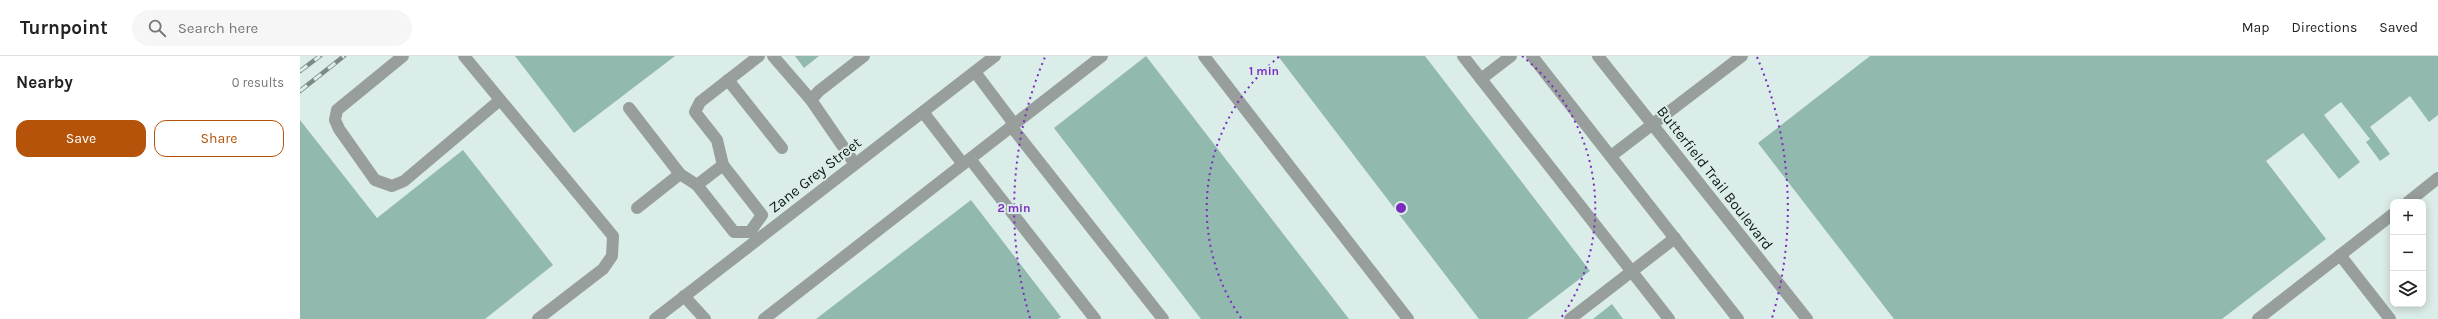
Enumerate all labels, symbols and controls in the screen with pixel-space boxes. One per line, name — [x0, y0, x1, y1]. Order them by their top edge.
search box — [132, 10, 412, 46]
text: Turnpoint — [20, 17, 108, 39]
icon: search — [146, 17, 168, 39]
text: Search here — [178, 19, 258, 37]
text: Map — [2242, 19, 2270, 36]
text: Directions — [2292, 19, 2357, 36]
text: Saved — [2379, 19, 2418, 36]
text: 1 min — [1249, 64, 1279, 78]
text: Nearby — [16, 72, 73, 92]
text: 0 results — [232, 75, 284, 90]
street label: Butterfield Trail Boulevard — [1653, 102, 1777, 254]
button: Save — [16, 120, 146, 157]
button: Share — [154, 120, 284, 157]
street label: Zane Grey Street — [765, 133, 865, 217]
map controls — [2390, 199, 2426, 307]
button: + — [2390, 199, 2426, 235]
text: 2 min — [997, 201, 1031, 215]
centre of rings — [1394, 201, 1408, 215]
button: − — [2390, 235, 2426, 271]
button: layers — [2390, 271, 2426, 307]

